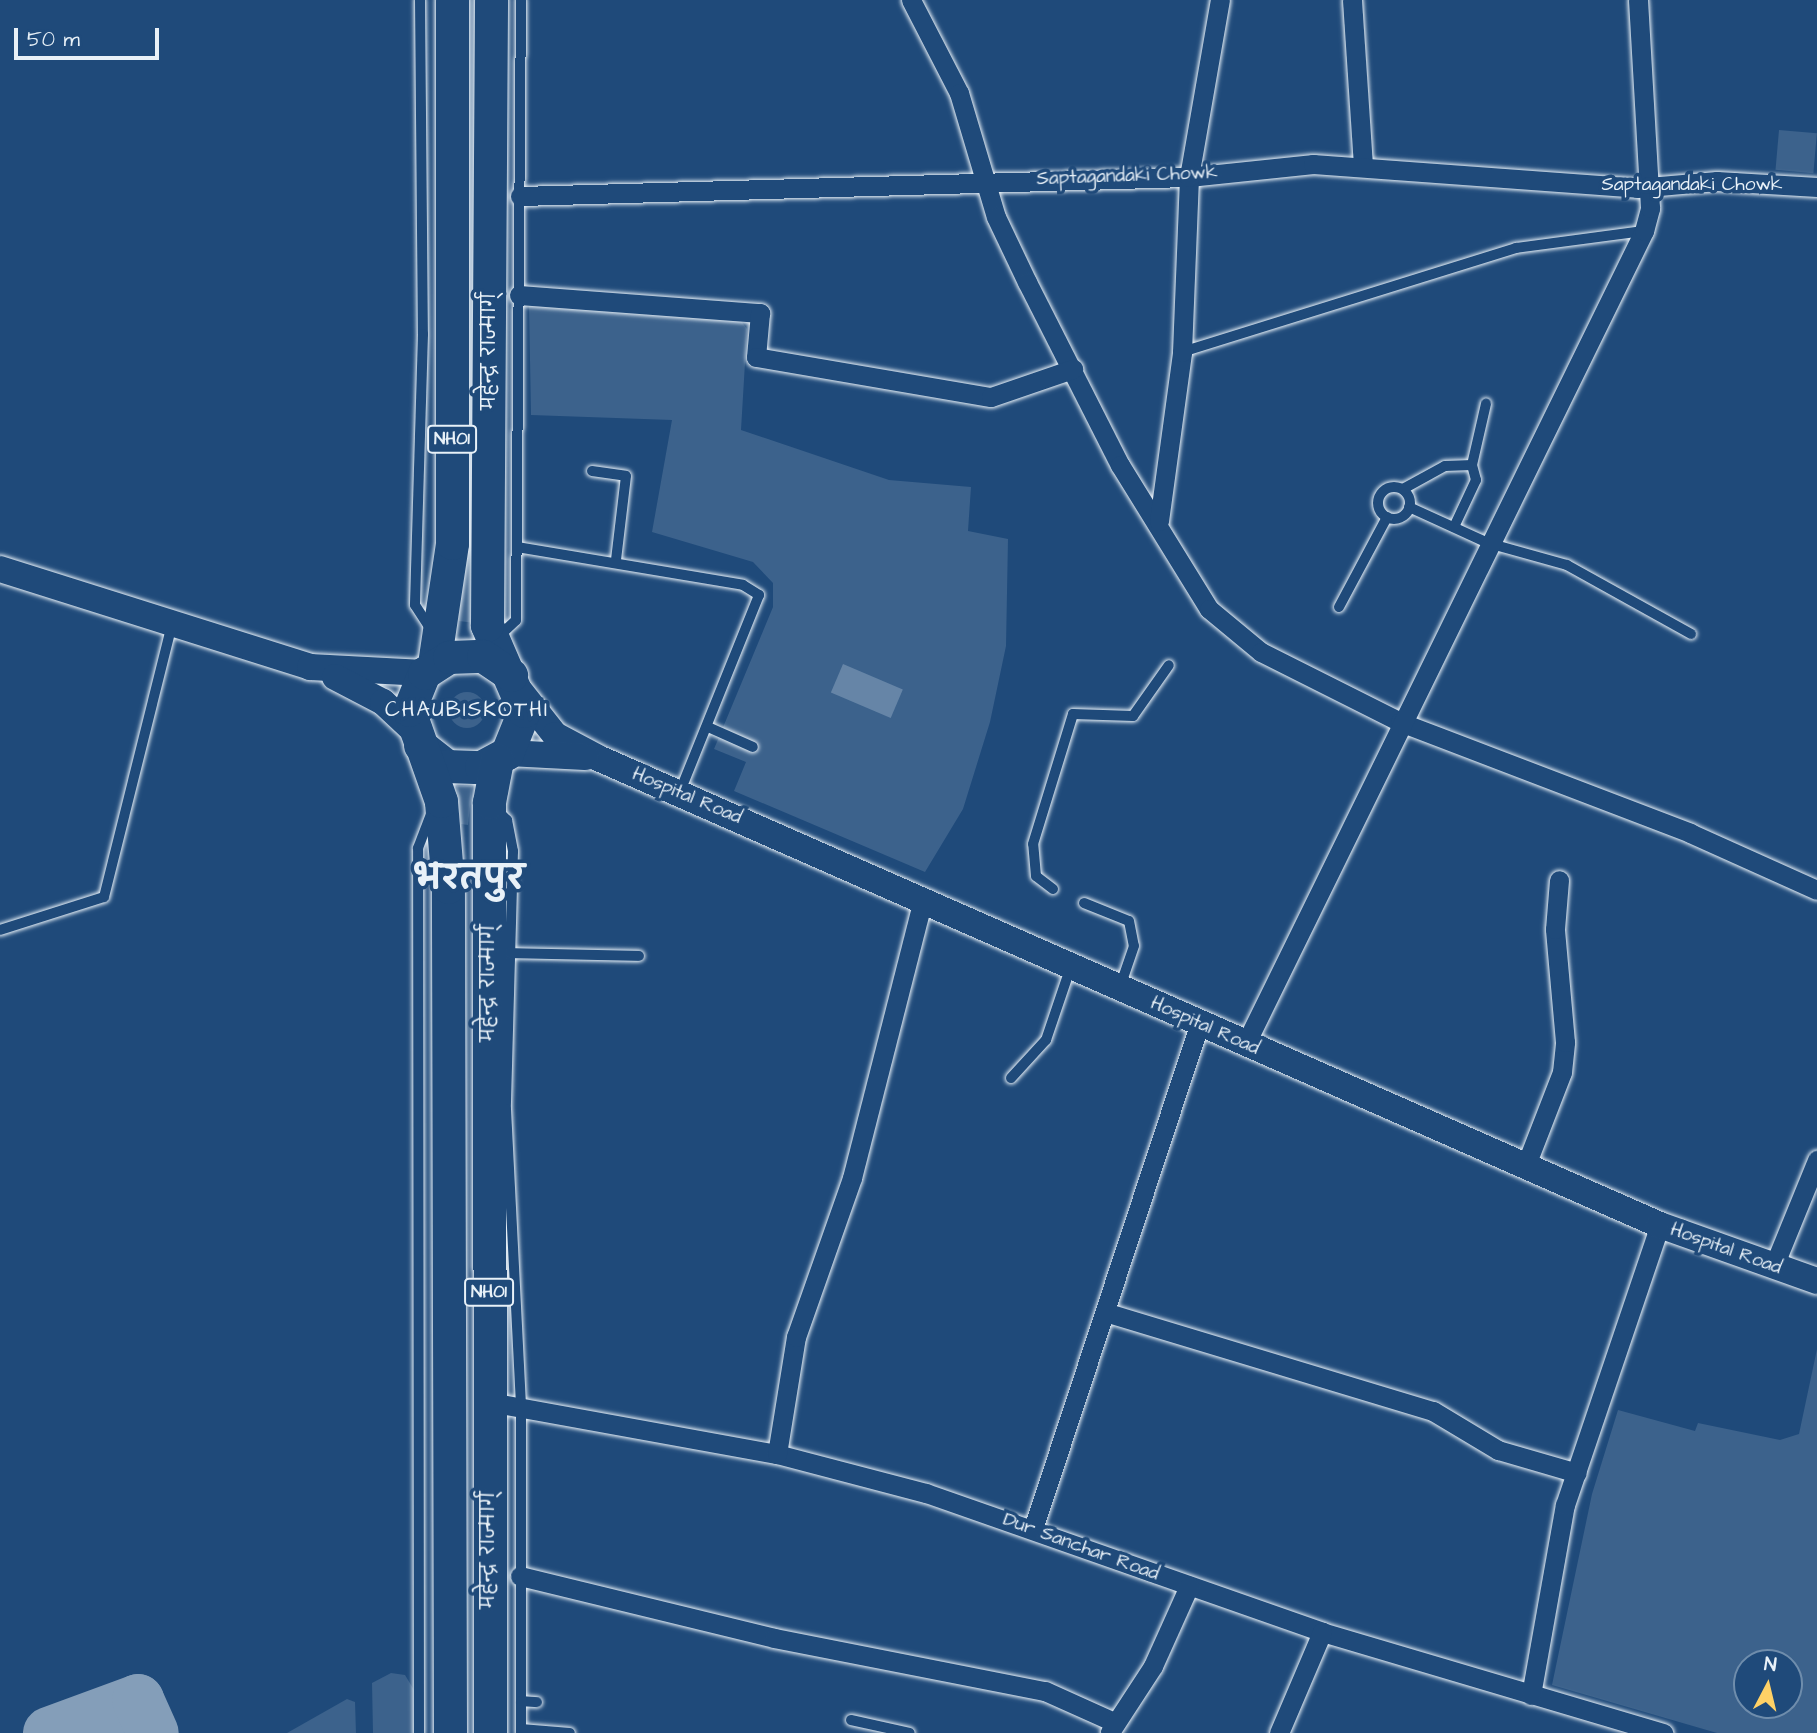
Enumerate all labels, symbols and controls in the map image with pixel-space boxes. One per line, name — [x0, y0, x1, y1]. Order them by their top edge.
scale bar — [18, 14, 163, 58]
text: 50 m — [27, 25, 80, 54]
street label: Saptagandaki Chowk — [1036, 161, 1218, 191]
street label: Saptagandaki Chowk — [1602, 174, 1782, 196]
street label: महेन्द्र राज्मार्ग् — [479, 292, 501, 410]
road number: NH01 — [426, 424, 478, 454]
district label: CHAUBISKOTHI — [386, 697, 548, 723]
street label: Hospital Road — [629, 763, 745, 829]
district label: भरतपुर — [413, 859, 525, 899]
street label: महेन्द्र राज्मार्ग् — [478, 924, 500, 1042]
street label: Hospital Road — [1147, 992, 1263, 1060]
street label: Hospital Road — [1667, 1218, 1785, 1280]
road number: NH01 — [463, 1278, 515, 1307]
street label: महेन्द्र राज्मार्ग् — [478, 1491, 500, 1609]
street label: Dur Sanchar Road — [1000, 1508, 1162, 1586]
north arrow — [1733, 1649, 1803, 1719]
text: N — [1763, 1651, 1778, 1679]

